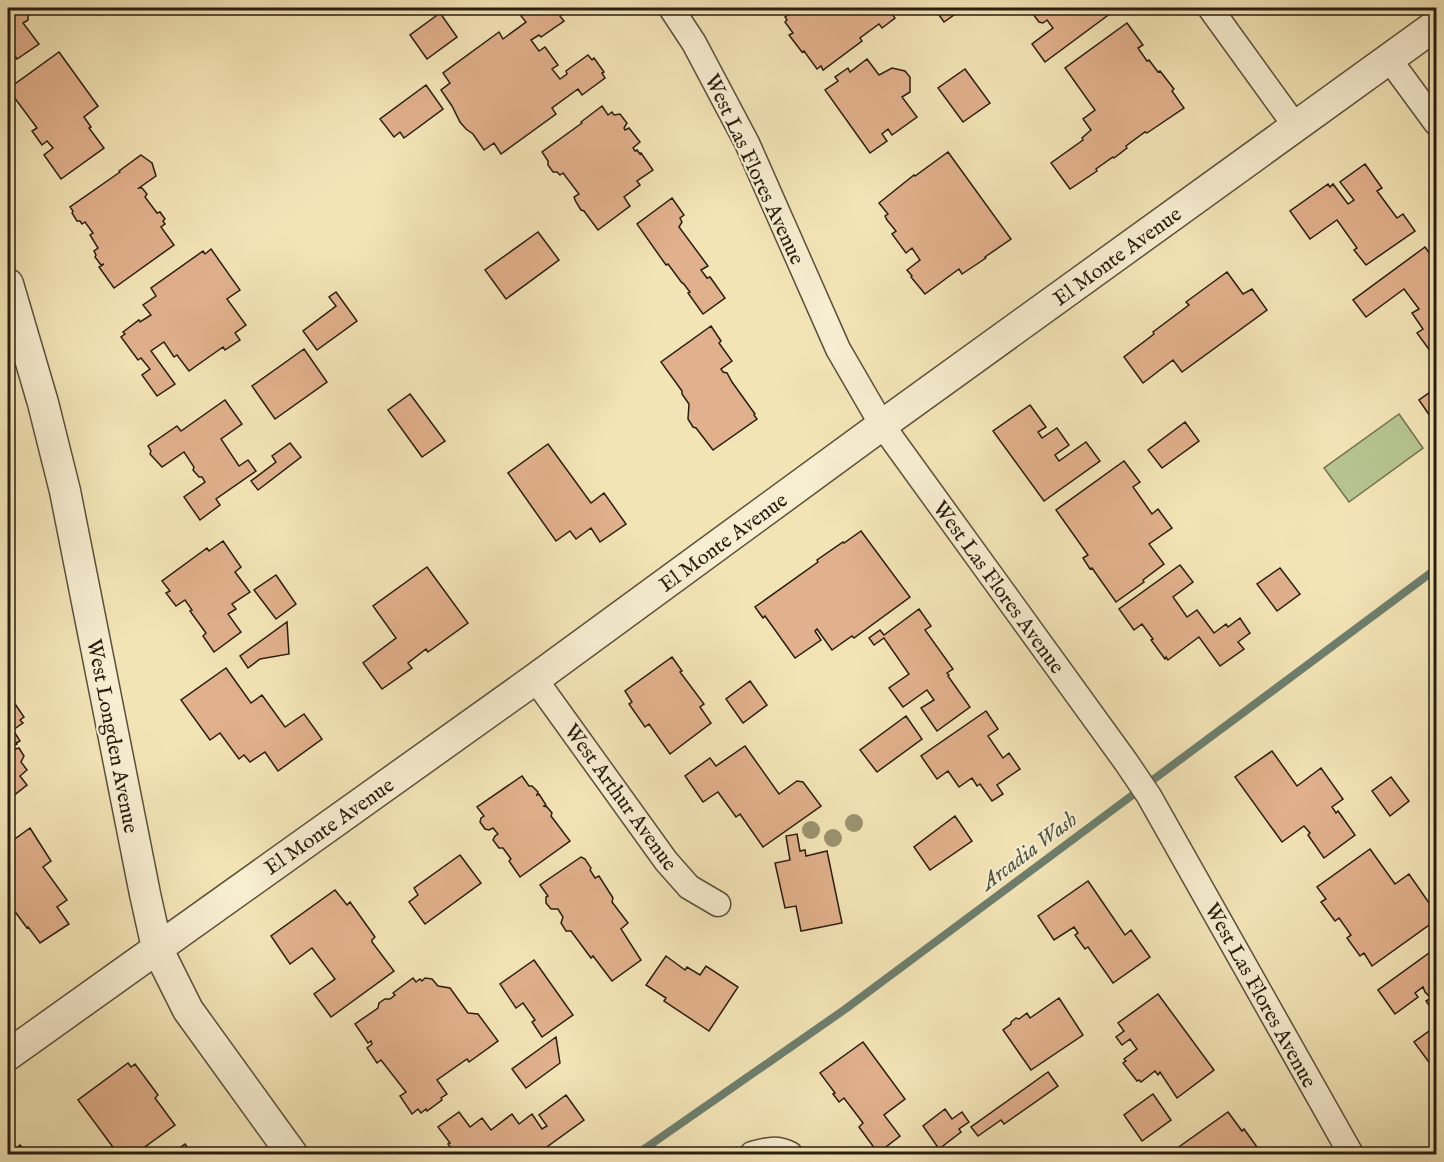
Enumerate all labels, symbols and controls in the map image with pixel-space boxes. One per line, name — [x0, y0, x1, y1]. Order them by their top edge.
street label: West Las Flores Avenue — [698, 70, 810, 270]
street label: El Monte Avenue — [1048, 201, 1188, 313]
street label: El Monte Avenue — [654, 487, 794, 599]
street label: West Las Flores Avenue — [926, 496, 1070, 680]
street label: West Longden Avenue — [79, 637, 144, 836]
street label: West Arthur Avenue — [557, 719, 682, 877]
street label: El Monte Avenue — [260, 772, 400, 882]
water label: Arcadia Wash — [974, 806, 1083, 898]
street label: West Las Flores Avenue — [1198, 898, 1322, 1093]

